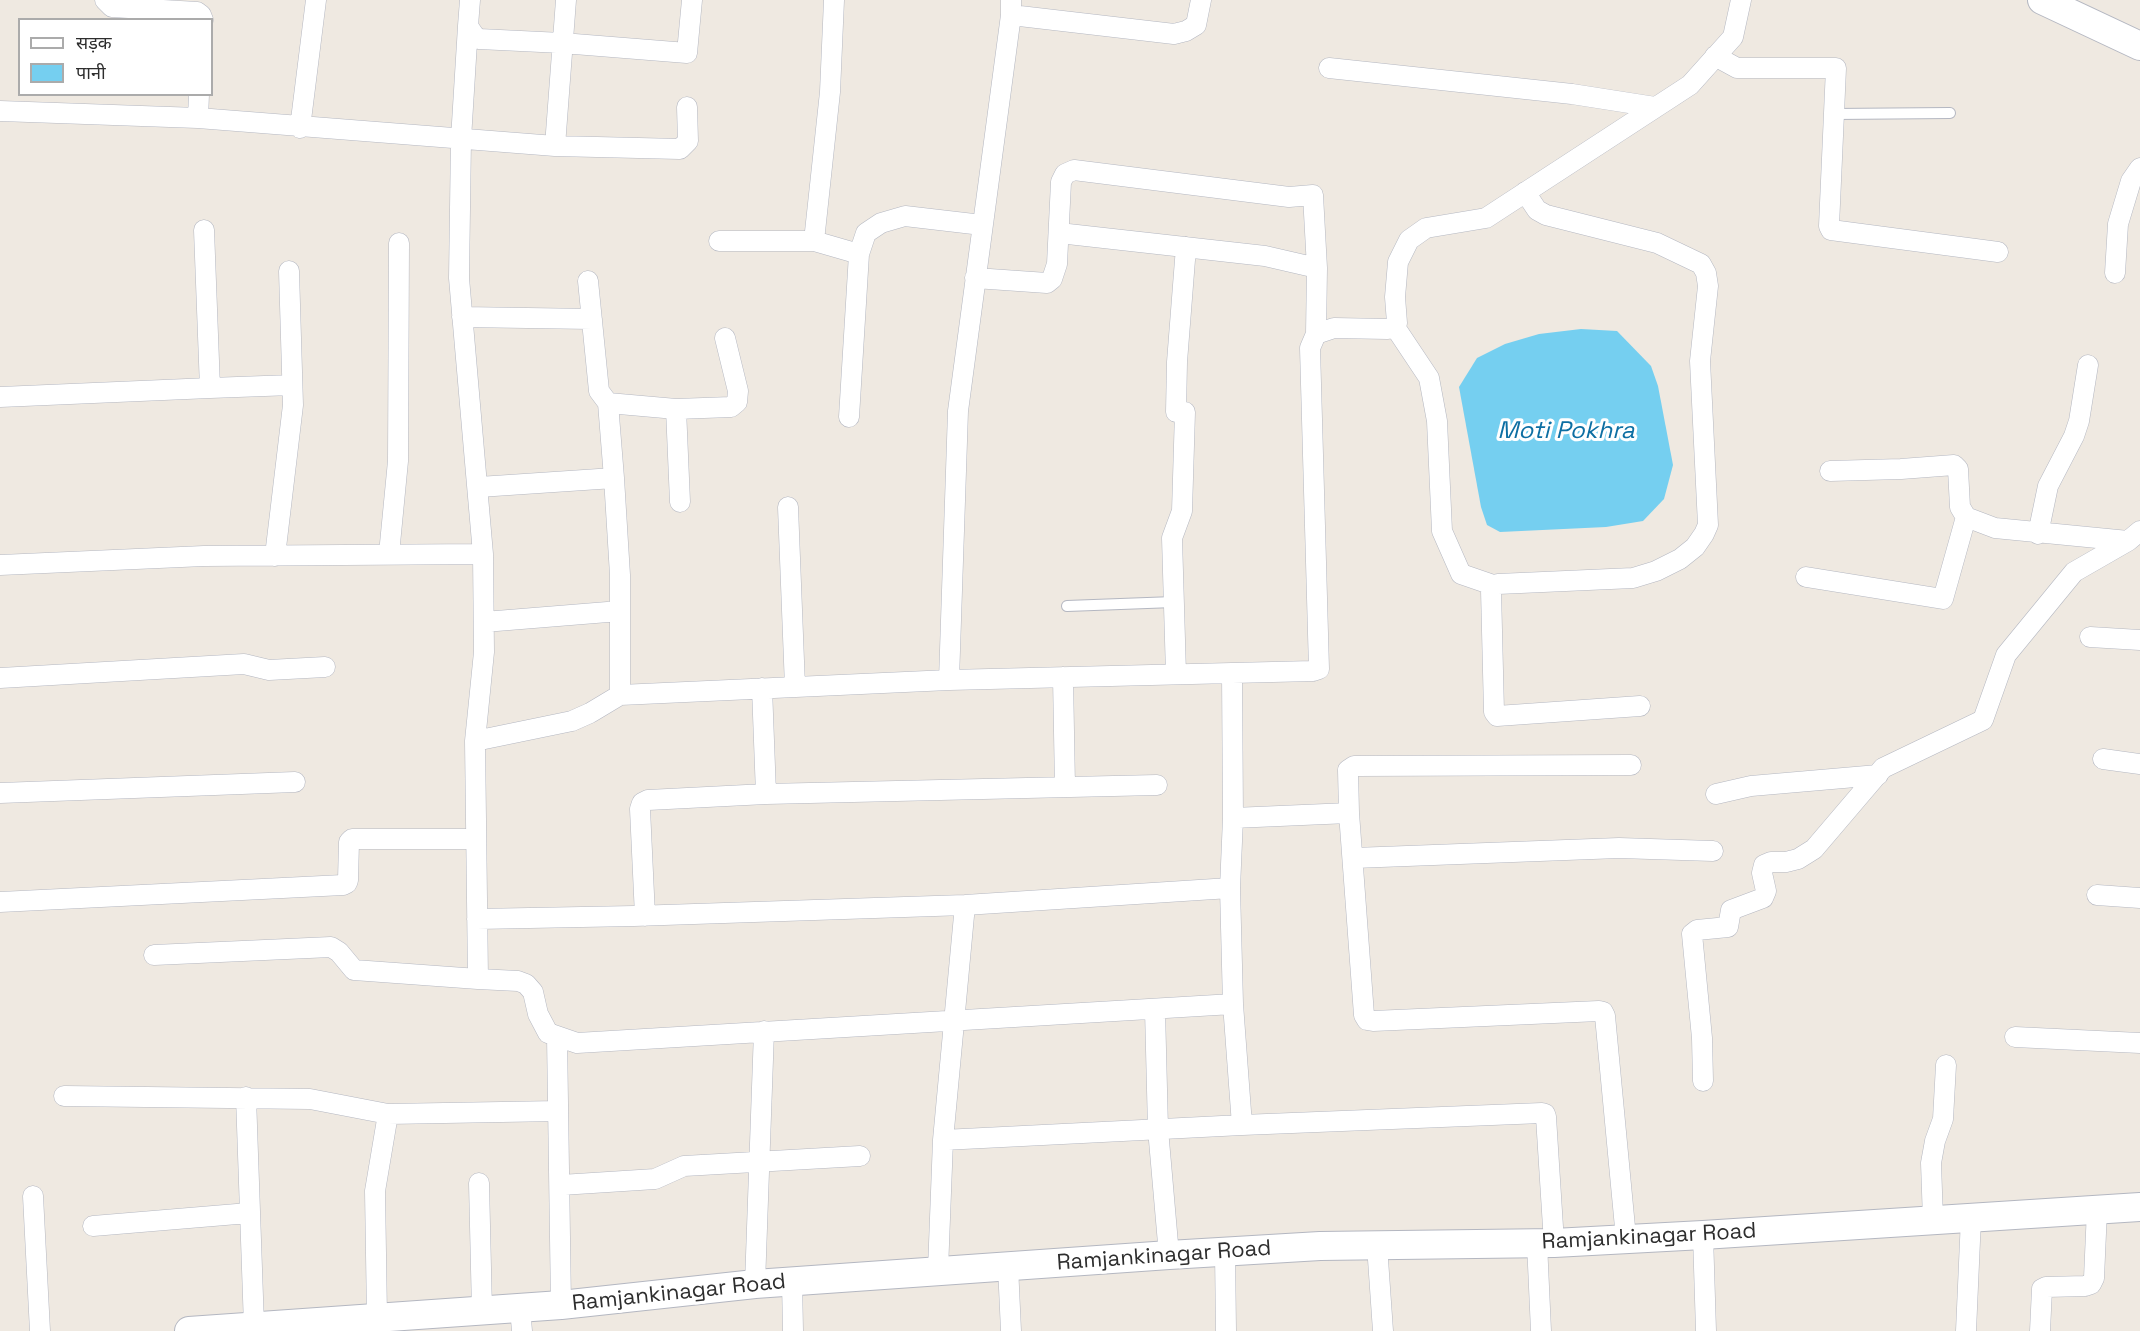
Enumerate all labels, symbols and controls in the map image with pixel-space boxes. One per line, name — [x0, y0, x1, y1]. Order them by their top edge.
legend — [18, 18, 213, 96]
text: सड़क — [76, 31, 112, 54]
text: पानी — [76, 61, 106, 84]
water label: Moti Pokhra — [1497, 417, 1635, 445]
street label: Ramjankinagar Road — [1541, 1218, 1757, 1256]
street label: Ramjankinagar Road — [1056, 1235, 1272, 1277]
street label: Ramjankinagar Road — [571, 1269, 787, 1317]

